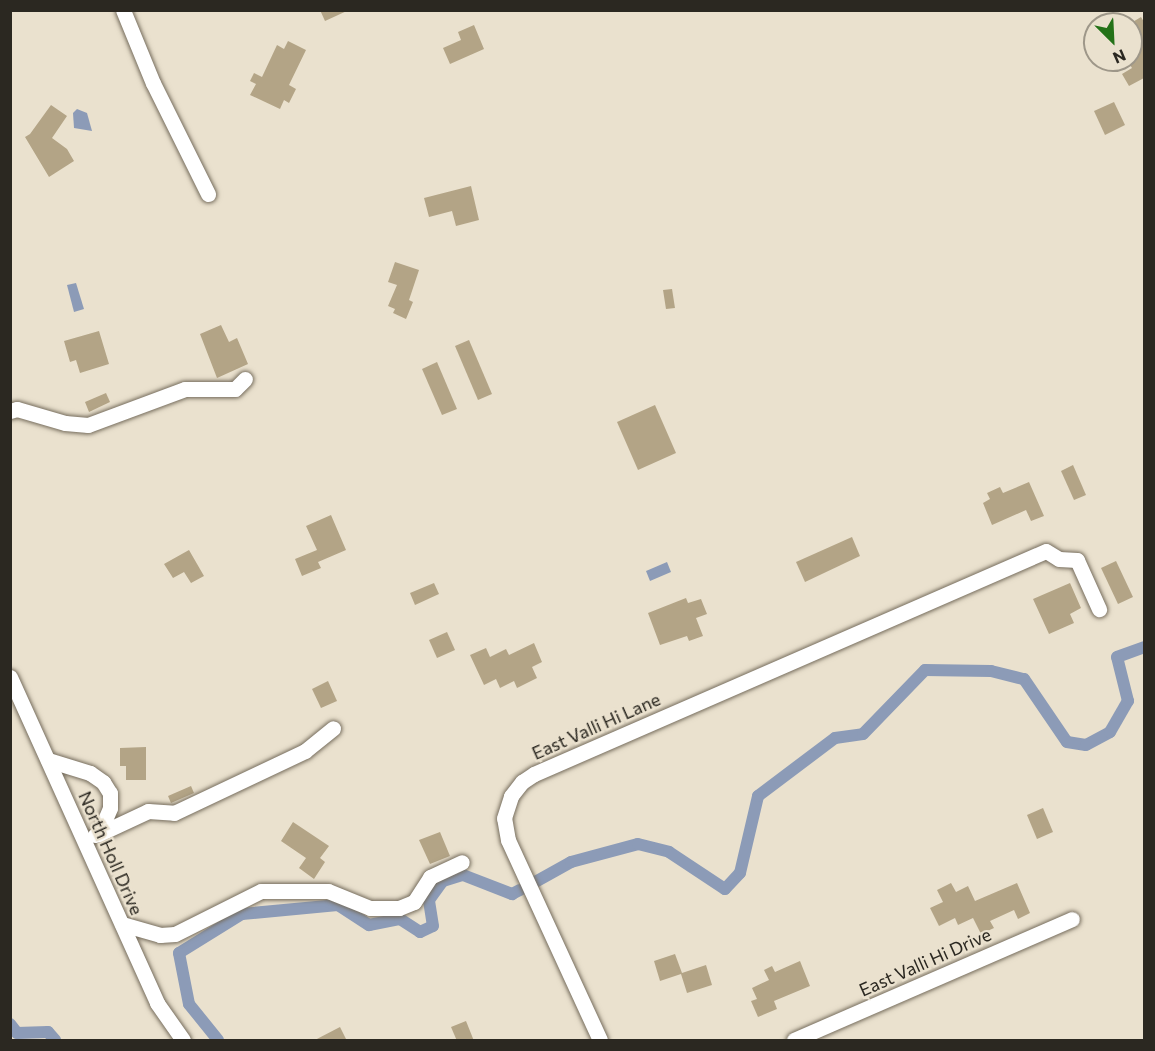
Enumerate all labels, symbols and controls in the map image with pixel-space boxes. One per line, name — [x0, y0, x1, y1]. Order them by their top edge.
north arrow — [1083, 12, 1143, 72]
text: N — [1110, 46, 1129, 68]
street label: East Valli Hi Lane — [528, 688, 664, 764]
street label: North Holl Drive — [74, 788, 148, 918]
street label: East Valli Hi Drive — [856, 923, 994, 1001]

